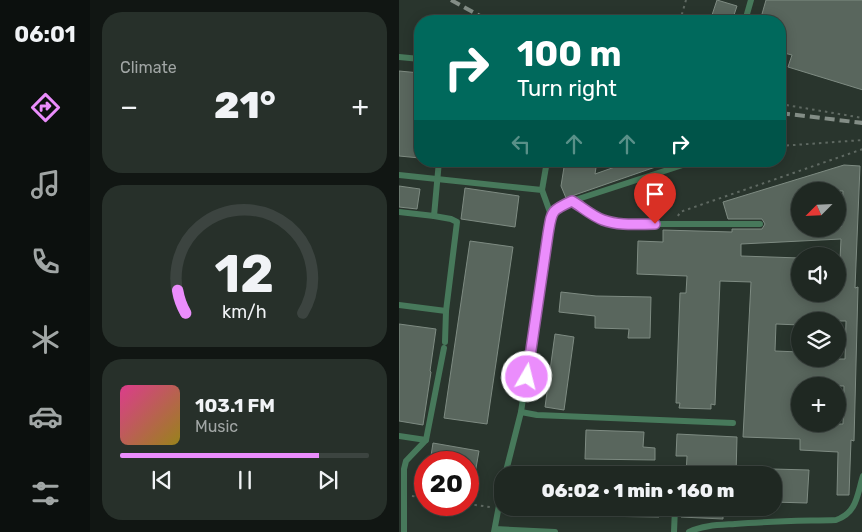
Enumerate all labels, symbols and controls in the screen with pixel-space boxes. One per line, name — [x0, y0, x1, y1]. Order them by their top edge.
text: 06:01 — [14, 21, 76, 48]
text: 100 m — [517, 33, 622, 75]
icon: right — [434, 35, 499, 100]
text: Climate — [120, 58, 177, 77]
text: Turn right — [517, 75, 617, 102]
text: 21° — [214, 82, 276, 128]
icon: directions — [28, 90, 63, 125]
text: − — [120, 90, 138, 123]
text: + — [352, 90, 369, 123]
icon: left — [507, 130, 535, 158]
icon: ahead — [560, 130, 588, 158]
icon: ahead — [613, 130, 641, 158]
icon: right — [666, 130, 694, 158]
icon: music — [28, 167, 63, 202]
pin — [634, 173, 676, 224]
icon: arrive — [641, 180, 669, 208]
north arrow — [791, 182, 847, 238]
map controls — [791, 182, 846, 432]
text: 12 — [215, 243, 274, 305]
icon: phone — [28, 244, 63, 279]
button: sound — [791, 247, 846, 302]
text: km/h — [222, 301, 267, 322]
button: layers — [791, 312, 846, 367]
icon: climate — [28, 322, 63, 357]
position arrow — [500, 350, 552, 402]
button: + — [791, 377, 846, 432]
text: 103.1 FM — [195, 394, 275, 417]
icon: car — [28, 399, 63, 434]
text: Music — [195, 417, 238, 436]
speed limit sign: 20 — [414, 451, 479, 516]
icon: previous — [148, 466, 176, 494]
icon: pause — [231, 466, 259, 494]
icon: next — [314, 466, 342, 494]
icon: filters — [28, 476, 63, 511]
text: 06:02 · 1 min · 160 m — [542, 479, 734, 502]

